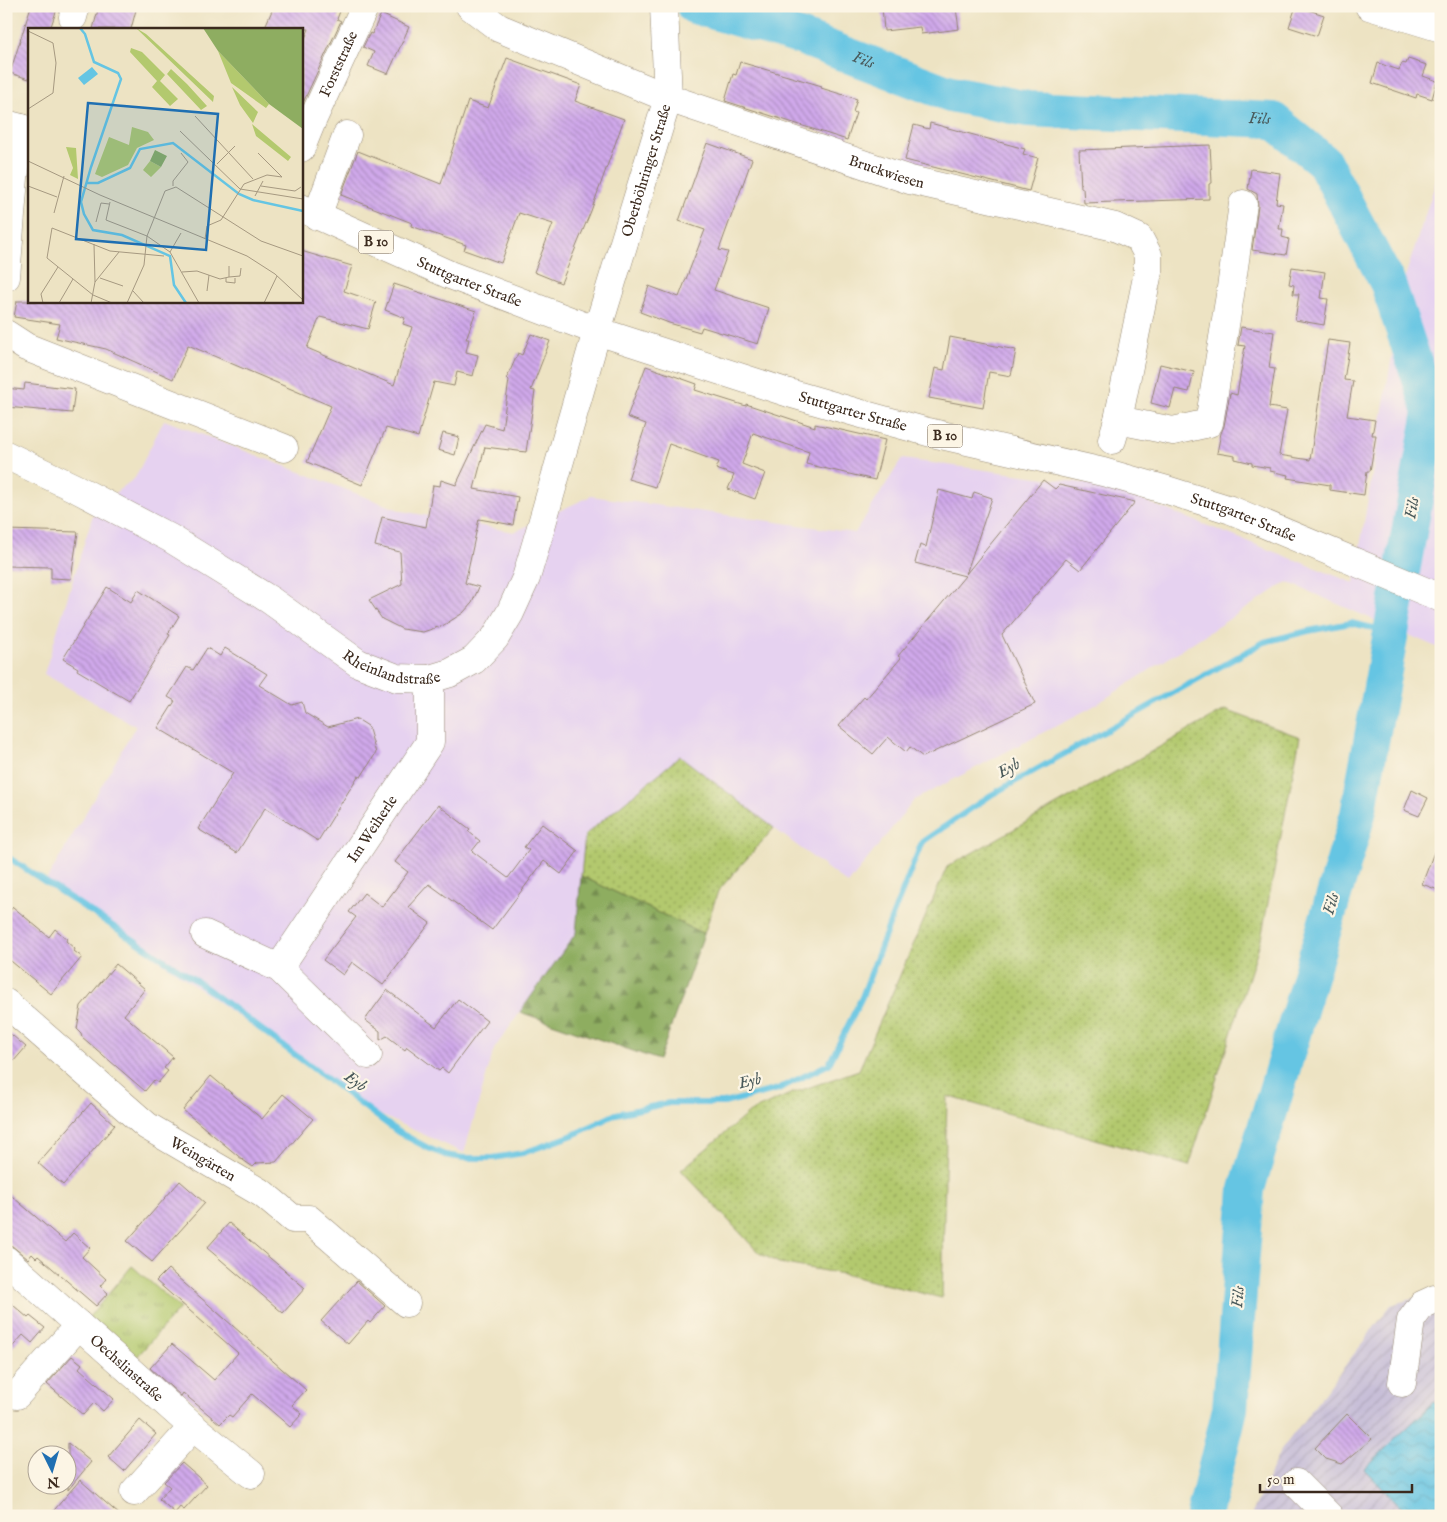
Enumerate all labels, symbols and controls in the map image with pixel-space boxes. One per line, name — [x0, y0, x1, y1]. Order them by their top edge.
inset map — [28, 28, 302, 302]
street label: Forststraße — [315, 28, 362, 100]
water label: Fils — [849, 48, 877, 74]
street label: Oberböhringer Straße — [617, 102, 675, 239]
water label: Fils — [1248, 109, 1271, 130]
street label: Bruckwiesen — [846, 150, 926, 192]
road number: B 10 — [358, 230, 394, 253]
street label: Stuttgarter Straße — [414, 252, 525, 311]
street label: Stuttgarter Straße — [797, 387, 909, 435]
road number: B 10 — [928, 424, 962, 448]
street label: Stuttgarter Straße — [1188, 489, 1299, 546]
water label: Fils — [1401, 495, 1425, 521]
street label: Rheinlandstraße — [339, 646, 443, 689]
water label: Eyb — [993, 754, 1024, 784]
street label: Im Weiherle — [343, 791, 401, 866]
water label: Fils — [1319, 890, 1345, 917]
water label: Eyb — [339, 1067, 371, 1097]
water label: Eyb — [736, 1069, 764, 1095]
street label: Weingärten — [167, 1132, 239, 1185]
water label: Fils — [1228, 1285, 1250, 1309]
street label: Oechslinstraße — [86, 1330, 168, 1406]
north arrow — [28, 1444, 78, 1494]
scale bar — [1260, 1462, 1412, 1494]
text: 50 m — [1267, 1470, 1295, 1489]
text: N — [46, 1472, 61, 1491]

